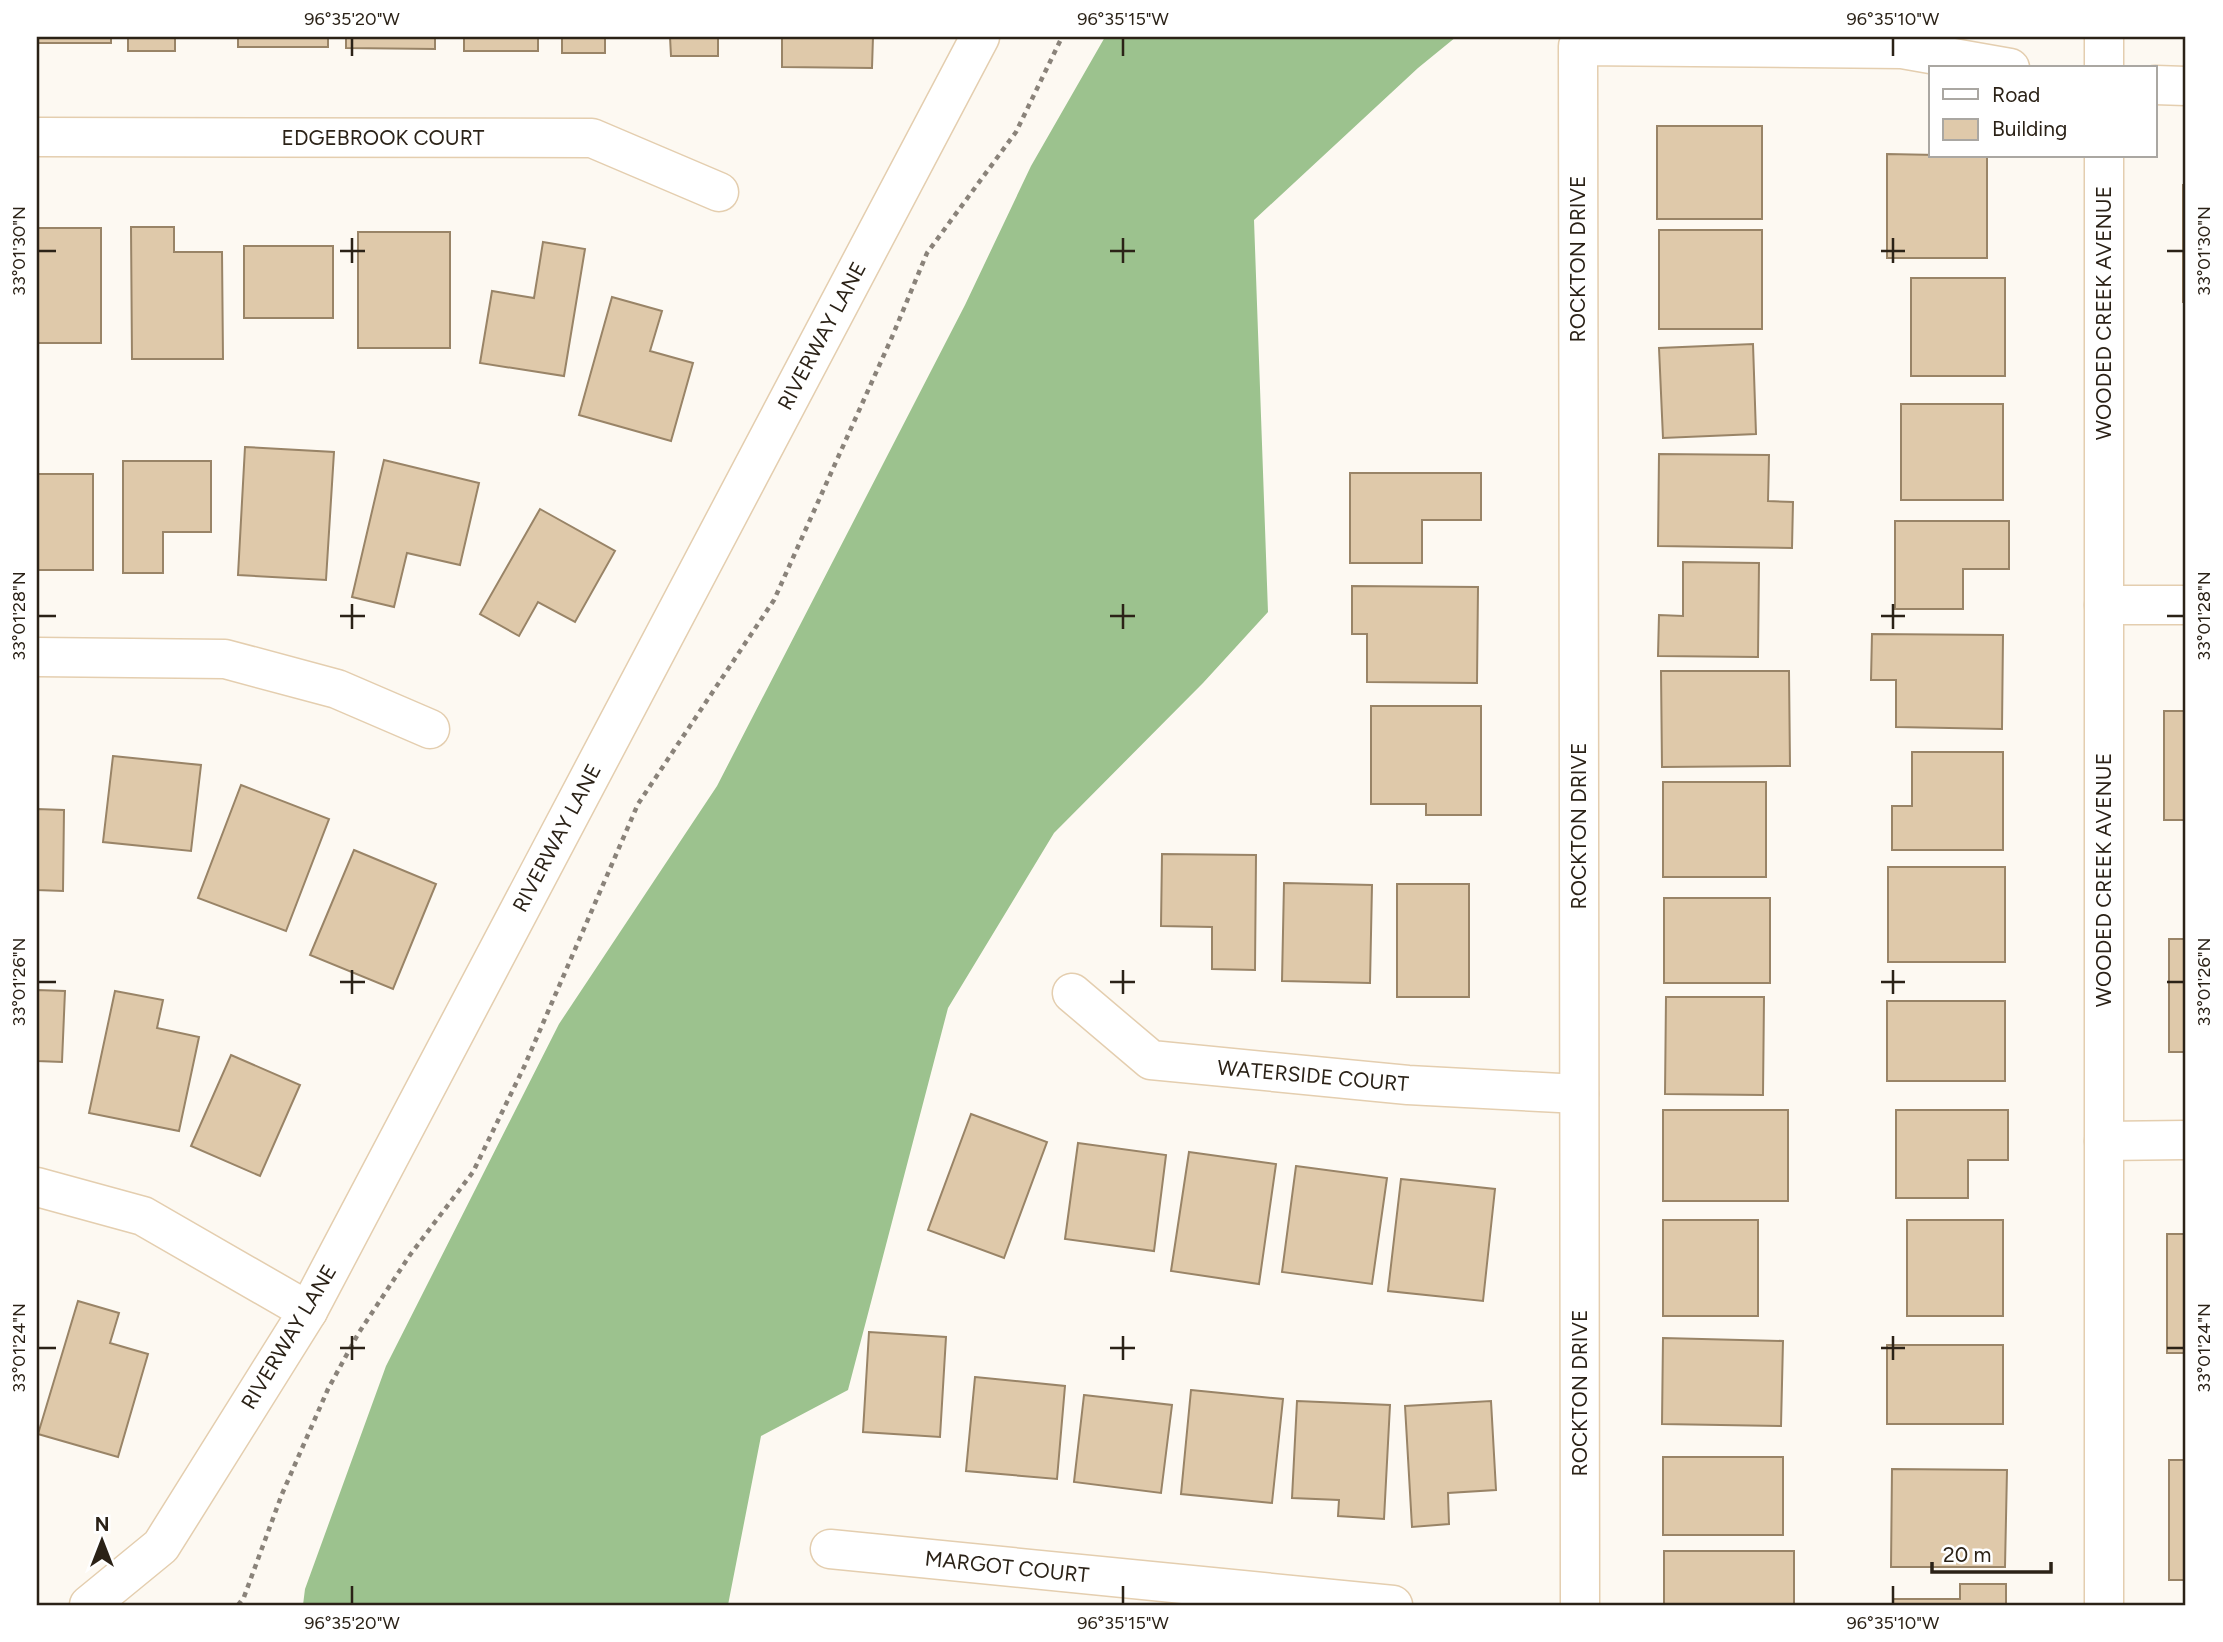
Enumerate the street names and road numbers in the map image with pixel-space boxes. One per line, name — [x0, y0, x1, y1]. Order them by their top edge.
street label: EDGEBROOK COURT — [282, 125, 485, 150]
street label: ROCKTON DRIVE — [1565, 176, 1590, 343]
street label: WOODED CREEK AVENUE — [2091, 186, 2116, 440]
street label: RIVERWAY LANE — [772, 257, 871, 414]
street label: ROCKTON DRIVE — [1566, 743, 1591, 910]
street label: WOODED CREEK AVENUE — [2091, 753, 2116, 1007]
street label: RIVERWAY LANE — [507, 759, 606, 916]
street label: WATERSIDE COURT — [1216, 1055, 1410, 1096]
street label: RIVERWAY LANE — [236, 1260, 342, 1414]
street label: ROCKTON DRIVE — [1567, 1310, 1592, 1477]
street label: MARGOT COURT — [924, 1545, 1091, 1588]

